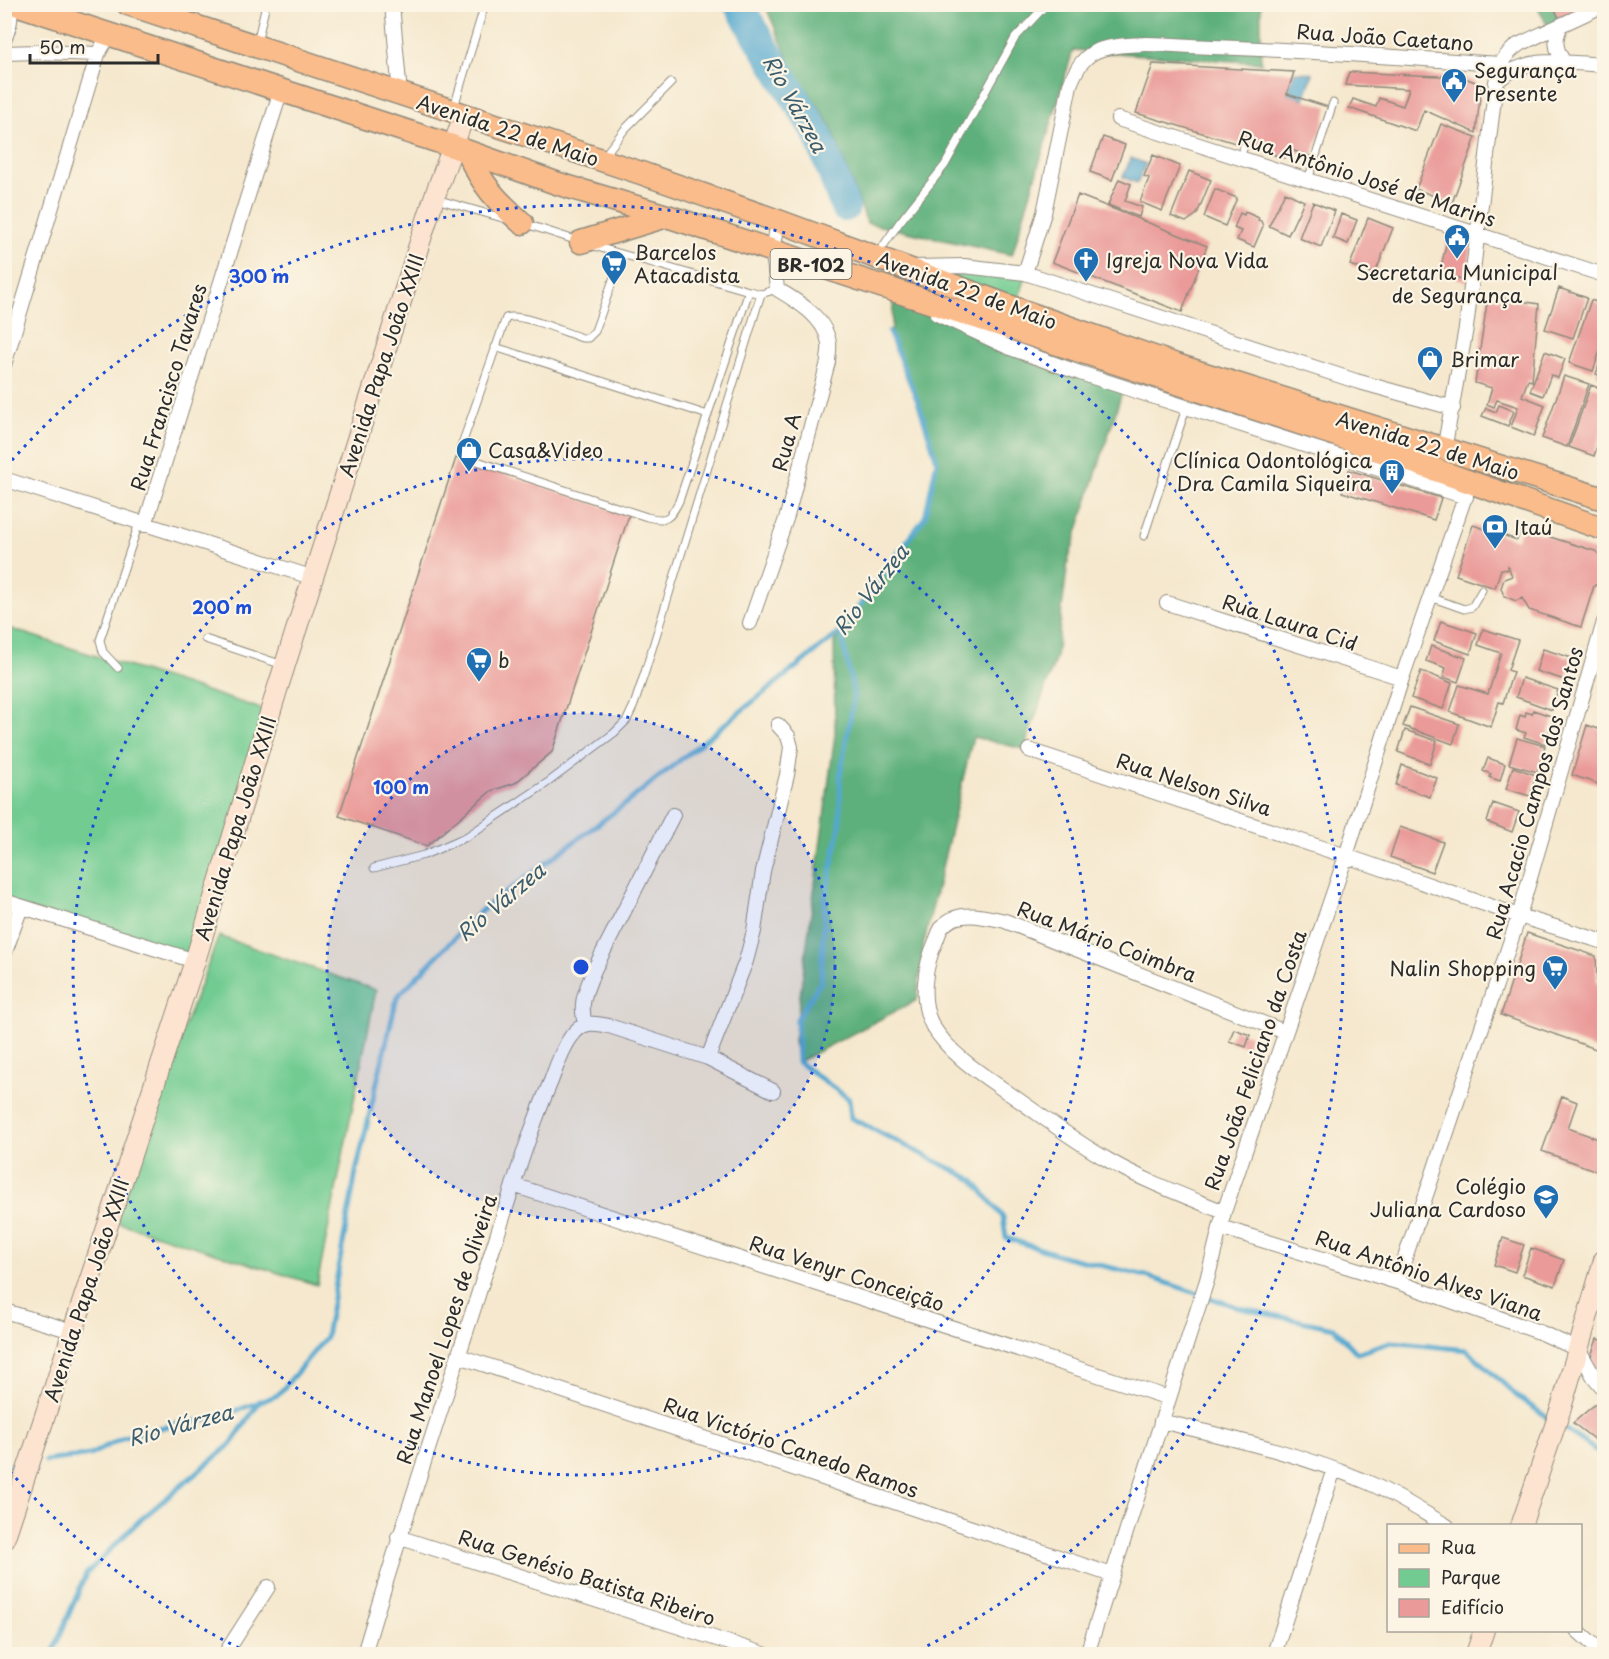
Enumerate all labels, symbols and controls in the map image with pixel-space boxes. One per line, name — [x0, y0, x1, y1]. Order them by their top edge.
street label: Rua João Caetano — [1295, 16, 1475, 58]
scale bar — [30, 27, 158, 65]
text: 50 m — [39, 33, 86, 60]
water label: Rio Várzea — [756, 48, 836, 159]
place label: Segurança Presente — [1474, 55, 1577, 108]
public building icon: Segurança Presente — [1439, 66, 1469, 104]
street label: Avenida 22 de Maio — [413, 86, 603, 174]
street label: Rua Antônio José de Marins — [1234, 122, 1500, 234]
public building icon: Secretaria Municipal de Segurança — [1442, 222, 1472, 260]
place label: Barcelos Atacadista — [634, 237, 740, 290]
street label: Avenida 22 de Maio — [873, 243, 1061, 337]
church icon: Igreja Nova Vida — [1071, 245, 1101, 283]
place label: Igreja Nova Vida — [1106, 245, 1268, 275]
supermarket icon: Barcelos Atacadista — [599, 248, 629, 286]
street label: Avenida Papa João XXIII — [331, 249, 431, 481]
road number: BR-102 — [770, 249, 852, 279]
place label: Secretaria Municipal de Segurança — [1356, 257, 1558, 310]
text: 300 m — [229, 262, 289, 289]
street label: Rua Francisco Tavares — [122, 280, 214, 494]
shop icon: Brimar — [1415, 344, 1445, 382]
place label: Brimar — [1450, 344, 1519, 374]
street label: Avenida 22 de Maio — [1333, 403, 1523, 487]
street label: Rua A — [764, 409, 808, 475]
shop icon: Casa&Video — [454, 435, 484, 473]
place label: Casa&Video — [488, 435, 603, 465]
place label: Clínica Odontológica Dra Camila Siqueira — [1173, 445, 1372, 498]
building icon: Clínica Odontológica Dra Camila Siqueira — [1377, 457, 1407, 495]
bank icon: Itaú — [1480, 512, 1510, 550]
place label: Itaú — [1514, 512, 1552, 542]
water label: Rio Várzea — [824, 536, 916, 641]
street label: Rua Laura Cid — [1219, 586, 1361, 658]
text: 200 m — [192, 593, 252, 620]
street label: Rua Acacio Campos dos Santos — [1478, 643, 1590, 943]
supermarket icon: b — [464, 645, 494, 683]
place label: b — [498, 645, 510, 675]
street label: Avenida Papa João XXIII — [187, 712, 283, 944]
street label: Rua Nelson Silva — [1113, 745, 1276, 823]
text: 100 m — [373, 773, 429, 800]
water label: Rio Várzea — [449, 854, 552, 948]
street label: Rua Mário Coimbra — [1013, 893, 1201, 989]
street label: Rua João Feliciano da Costa — [1196, 925, 1314, 1194]
place label: Nalin Shopping — [1390, 953, 1536, 983]
supermarket icon: Nalin Shopping — [1540, 953, 1570, 991]
centre of rings — [571, 957, 591, 977]
place label: Colégio Juliana Cardoso — [1370, 1171, 1526, 1224]
street label: Avenida Papa João XXIII — [36, 1174, 136, 1406]
school or university icon: Colégio Juliana Cardoso — [1531, 1182, 1561, 1220]
street label: Rua Manoel Lopes de Oliveira — [388, 1190, 504, 1468]
street label: Rua Antônio Alves Viana — [1311, 1222, 1547, 1328]
street label: Rua Venyr Conceição — [746, 1227, 948, 1319]
street label: Rua Victório Canedo Ramos — [659, 1389, 923, 1505]
water label: Rio Várzea — [124, 1394, 237, 1453]
street label: Rua Genésio Batista Ribeiro — [455, 1521, 719, 1633]
legend — [1387, 1524, 1582, 1632]
text: Rua — [1441, 1533, 1476, 1560]
text: Parque — [1441, 1563, 1501, 1590]
text: Edifício — [1441, 1593, 1504, 1620]

